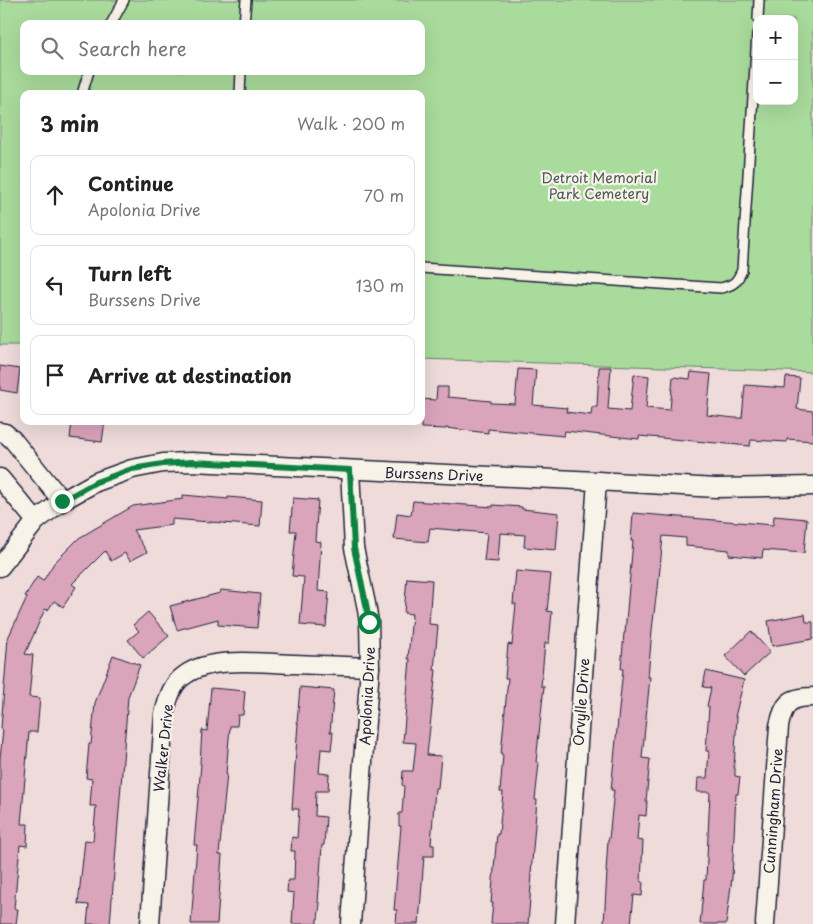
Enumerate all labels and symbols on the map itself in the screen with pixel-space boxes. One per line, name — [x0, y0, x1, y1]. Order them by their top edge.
park label: Detroit Memorial Park Cemetery — [541, 167, 657, 204]
street label: Burssens Drive — [384, 462, 484, 486]
route end — [51, 490, 74, 513]
route start — [358, 611, 381, 634]
street label: Apolonia Drive — [354, 646, 380, 746]
street label: Orvylle Drive — [567, 657, 595, 747]
street label: Walker Drive — [148, 703, 178, 793]
street label: Cunningham Drive — [758, 748, 788, 874]

